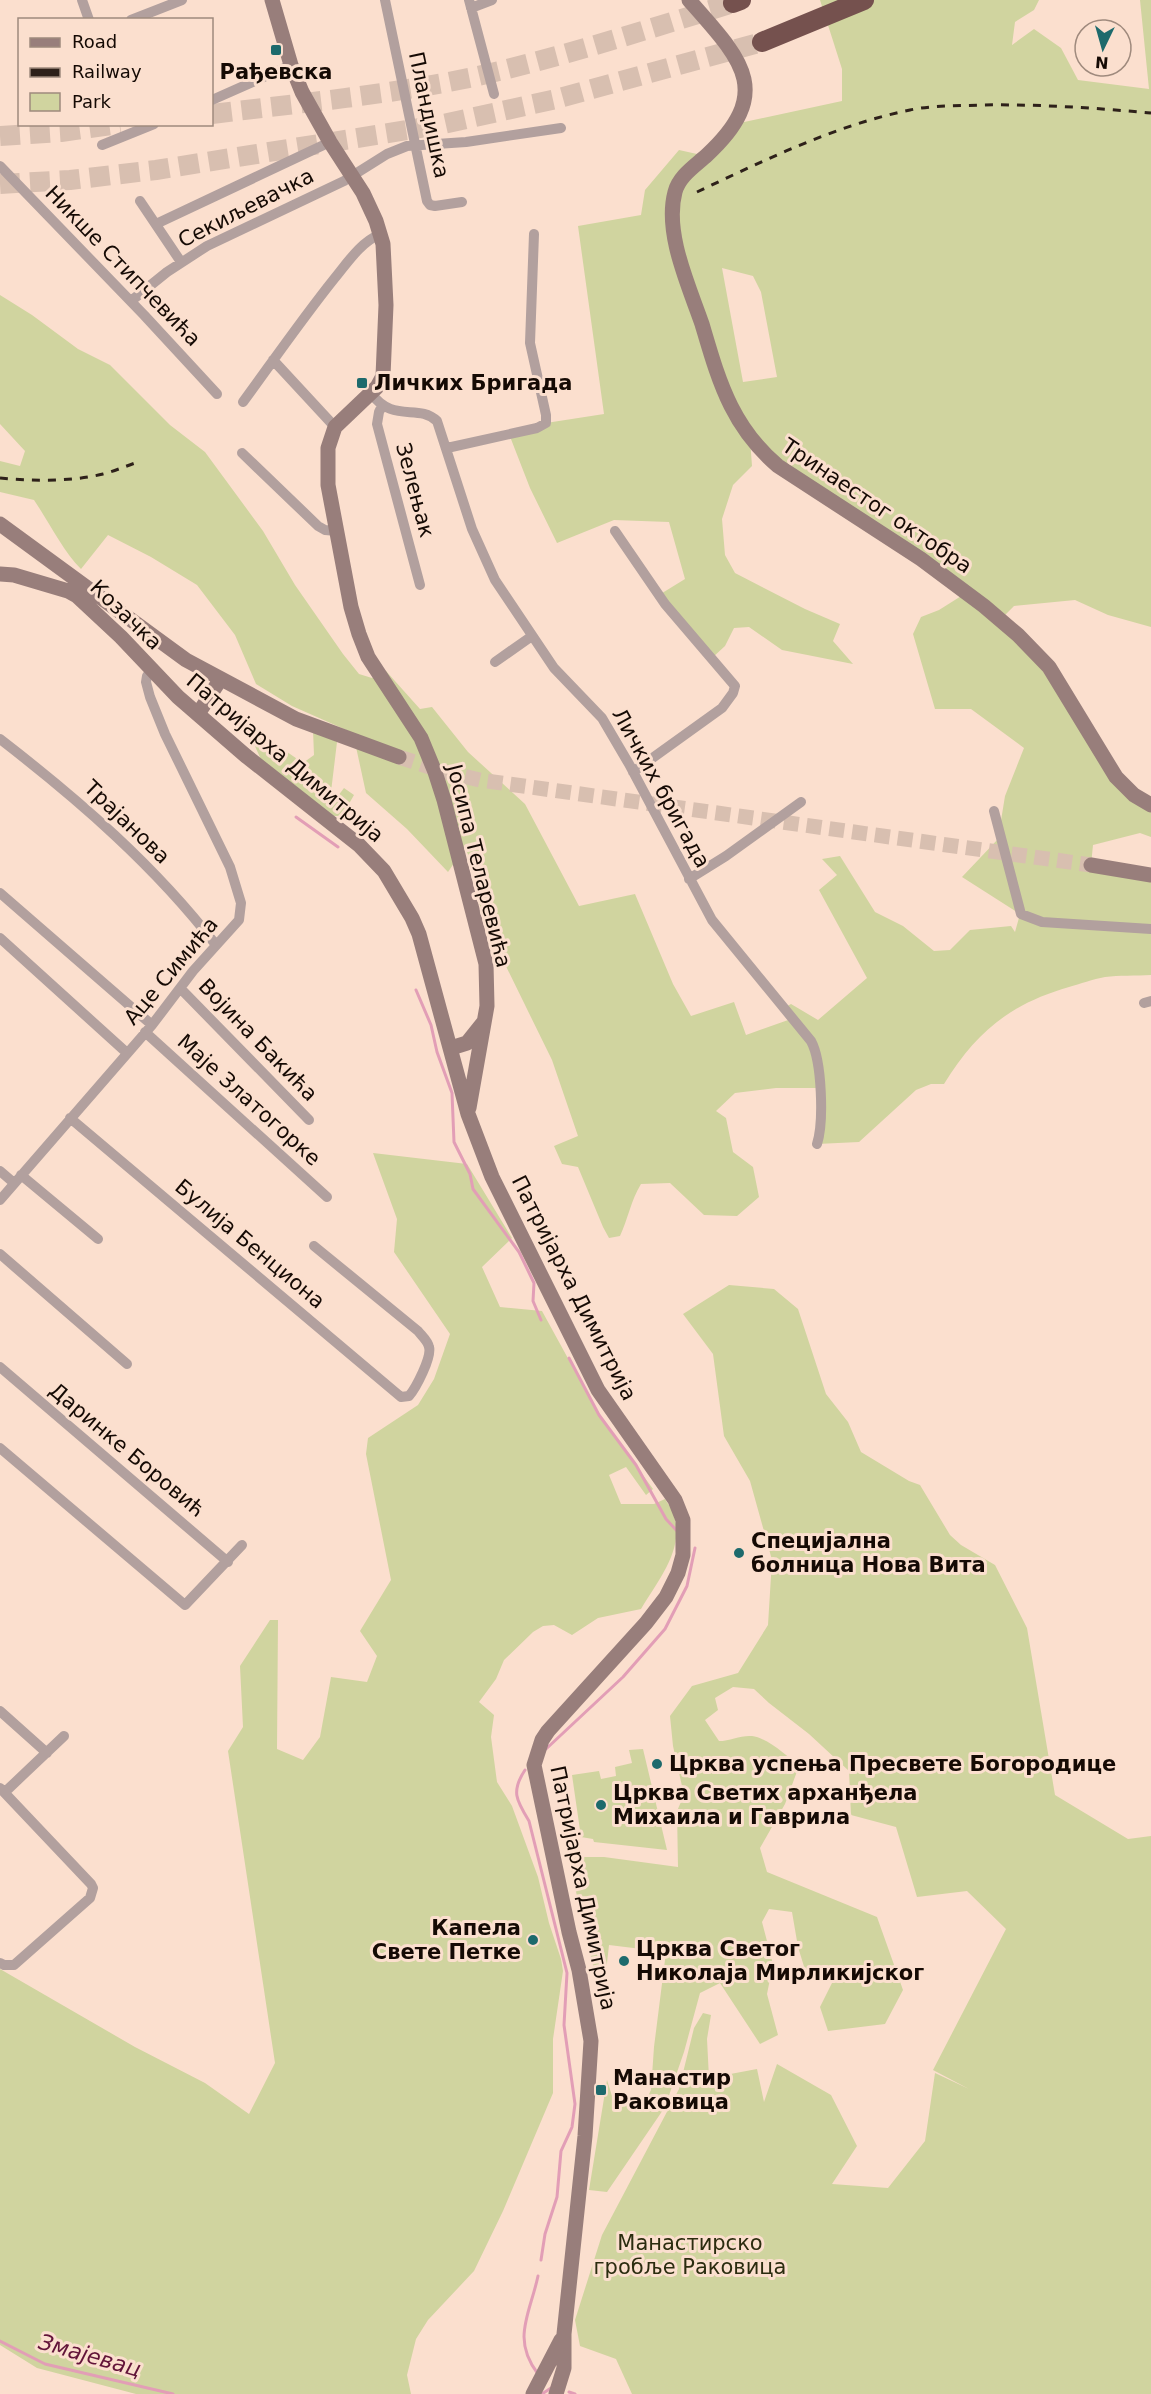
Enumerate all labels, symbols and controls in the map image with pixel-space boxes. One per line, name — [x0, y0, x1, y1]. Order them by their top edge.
legend — [18, 18, 213, 126]
north arrow — [1073, 18, 1133, 78]
text: Road — [72, 31, 117, 52]
marker: Рађевска — [269, 43, 283, 57]
street label: Пландишка — [404, 50, 454, 180]
text: N — [1094, 52, 1109, 72]
place label: Рађевска — [220, 60, 332, 84]
text: Railway — [72, 61, 142, 82]
text: Park — [72, 91, 111, 112]
street label: Секиљевачка — [174, 163, 318, 253]
street label: Никше Стипчевића — [40, 181, 206, 351]
place label: Личких Бригада — [374, 371, 572, 395]
marker: Личких Бригада — [355, 376, 369, 390]
street label: Тринаестог октобра — [777, 433, 976, 578]
street label: Зелењак — [391, 440, 439, 540]
street label: Козачка — [85, 575, 167, 655]
street label: Патријарха Димитрија — [182, 669, 388, 847]
street label: Личких бригада — [607, 704, 715, 872]
street label: Јосипа Теларевића — [442, 760, 516, 970]
street label: Трајанова — [79, 775, 175, 869]
street label: Аце Симића — [119, 912, 223, 1030]
street label: Војина Бакића — [194, 974, 322, 1106]
street label: Маје Златогорке — [173, 1029, 325, 1171]
street label: Патријарха Димитрија — [507, 1171, 641, 1405]
street label: Булија Бенциона — [170, 1174, 330, 1314]
street label: Даринке Боровић — [44, 1378, 210, 1522]
place label: Специјална болница Нова Вита — [751, 1529, 986, 1577]
marker: Специјална болница Нова Вита — [732, 1546, 746, 1560]
place label: Црква успења Пресвете Богородице — [669, 1752, 1116, 1776]
marker: Црква успења Пресвете Богородице — [650, 1757, 664, 1771]
street label: Патријарха Димитрија — [545, 1764, 621, 2012]
place label: Црква Светих арханђела Михаила и Гаврила — [613, 1781, 917, 1829]
marker: Црква Светих арханђела Михаила и Гаврила — [594, 1798, 608, 1812]
place label: Капела Свете Петке — [372, 1916, 521, 1964]
marker: Капела Свете Петке — [526, 1933, 540, 1947]
place label: Црква Светог Николаја Мирликијског — [636, 1937, 924, 1985]
marker: Црква Светог Николаја Мирликијског — [617, 1954, 631, 1968]
place label: Манастир Раковица — [613, 2066, 731, 2114]
marker: Манастир Раковица — [594, 2083, 608, 2097]
park label: Манастирско гробље Раковица — [594, 2231, 786, 2279]
water label: Змајевац — [36, 2329, 144, 2382]

